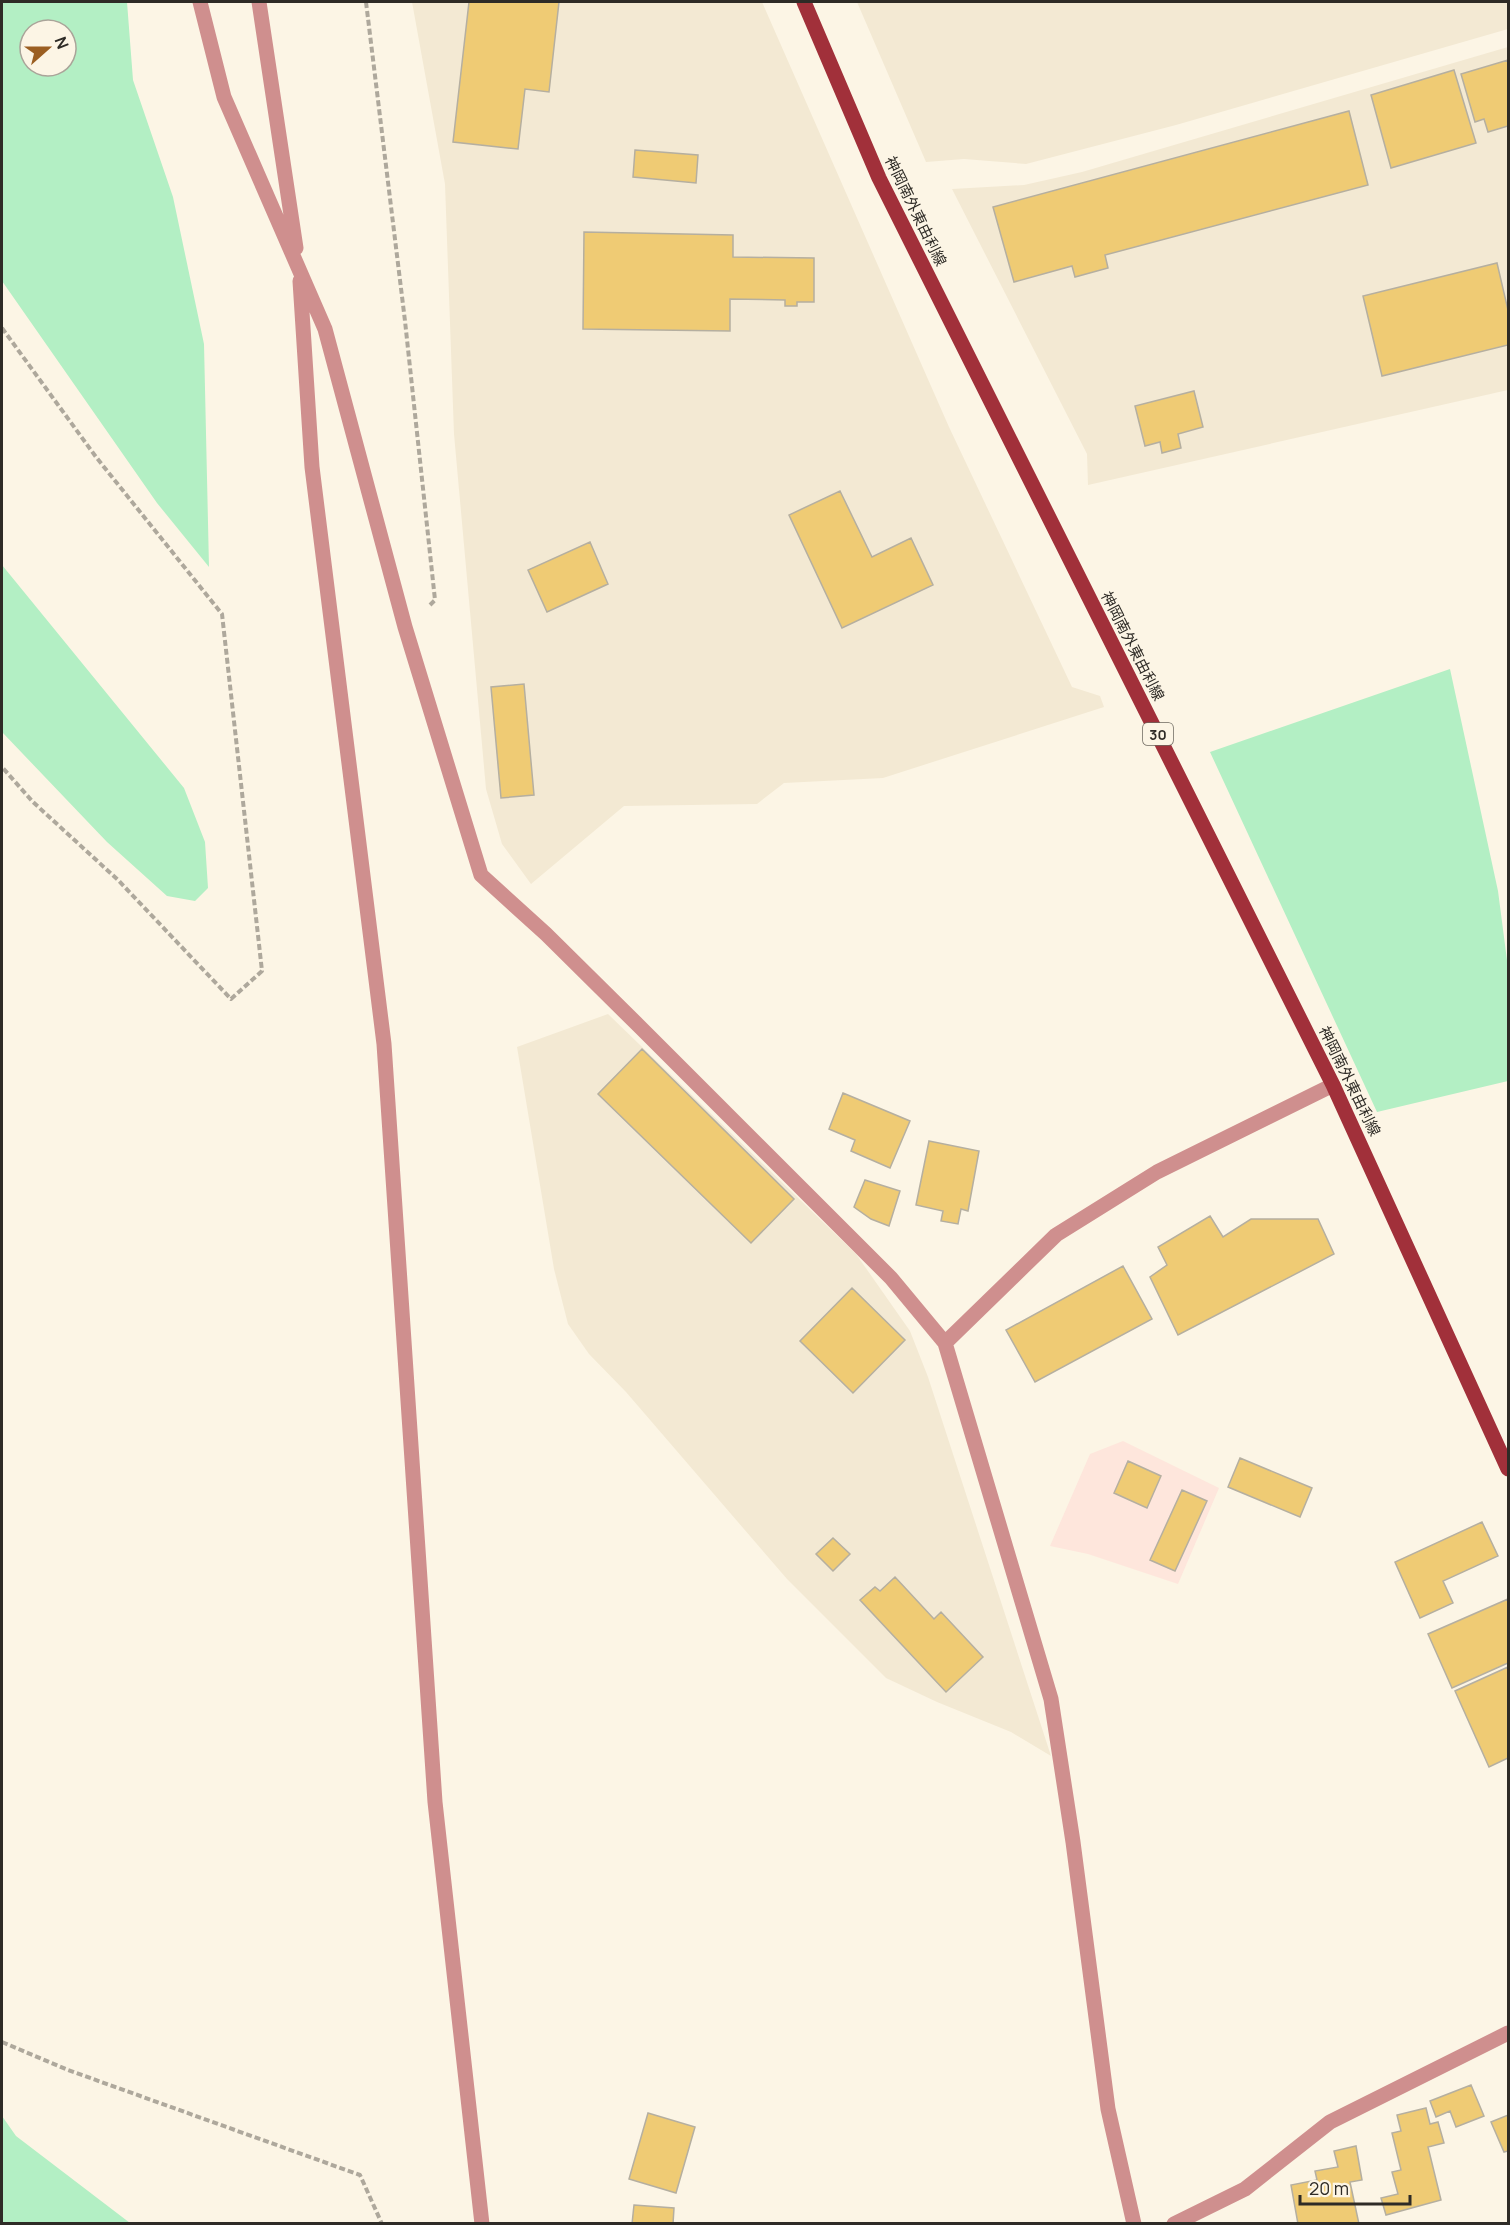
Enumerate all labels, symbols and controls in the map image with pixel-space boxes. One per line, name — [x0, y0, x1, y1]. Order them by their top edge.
north arrow — [18, 18, 78, 78]
text: N — [50, 33, 74, 52]
street label: 神岡南外東由利線 — [880, 152, 952, 270]
street label: 神岡南外東由利線 — [1096, 588, 1170, 704]
road number: 30 — [1143, 723, 1173, 745]
street label: 神岡南外東由利線 — [1314, 1022, 1386, 1140]
scale bar — [1300, 2168, 1410, 2206]
text: 20 m — [1309, 2176, 1349, 2200]

